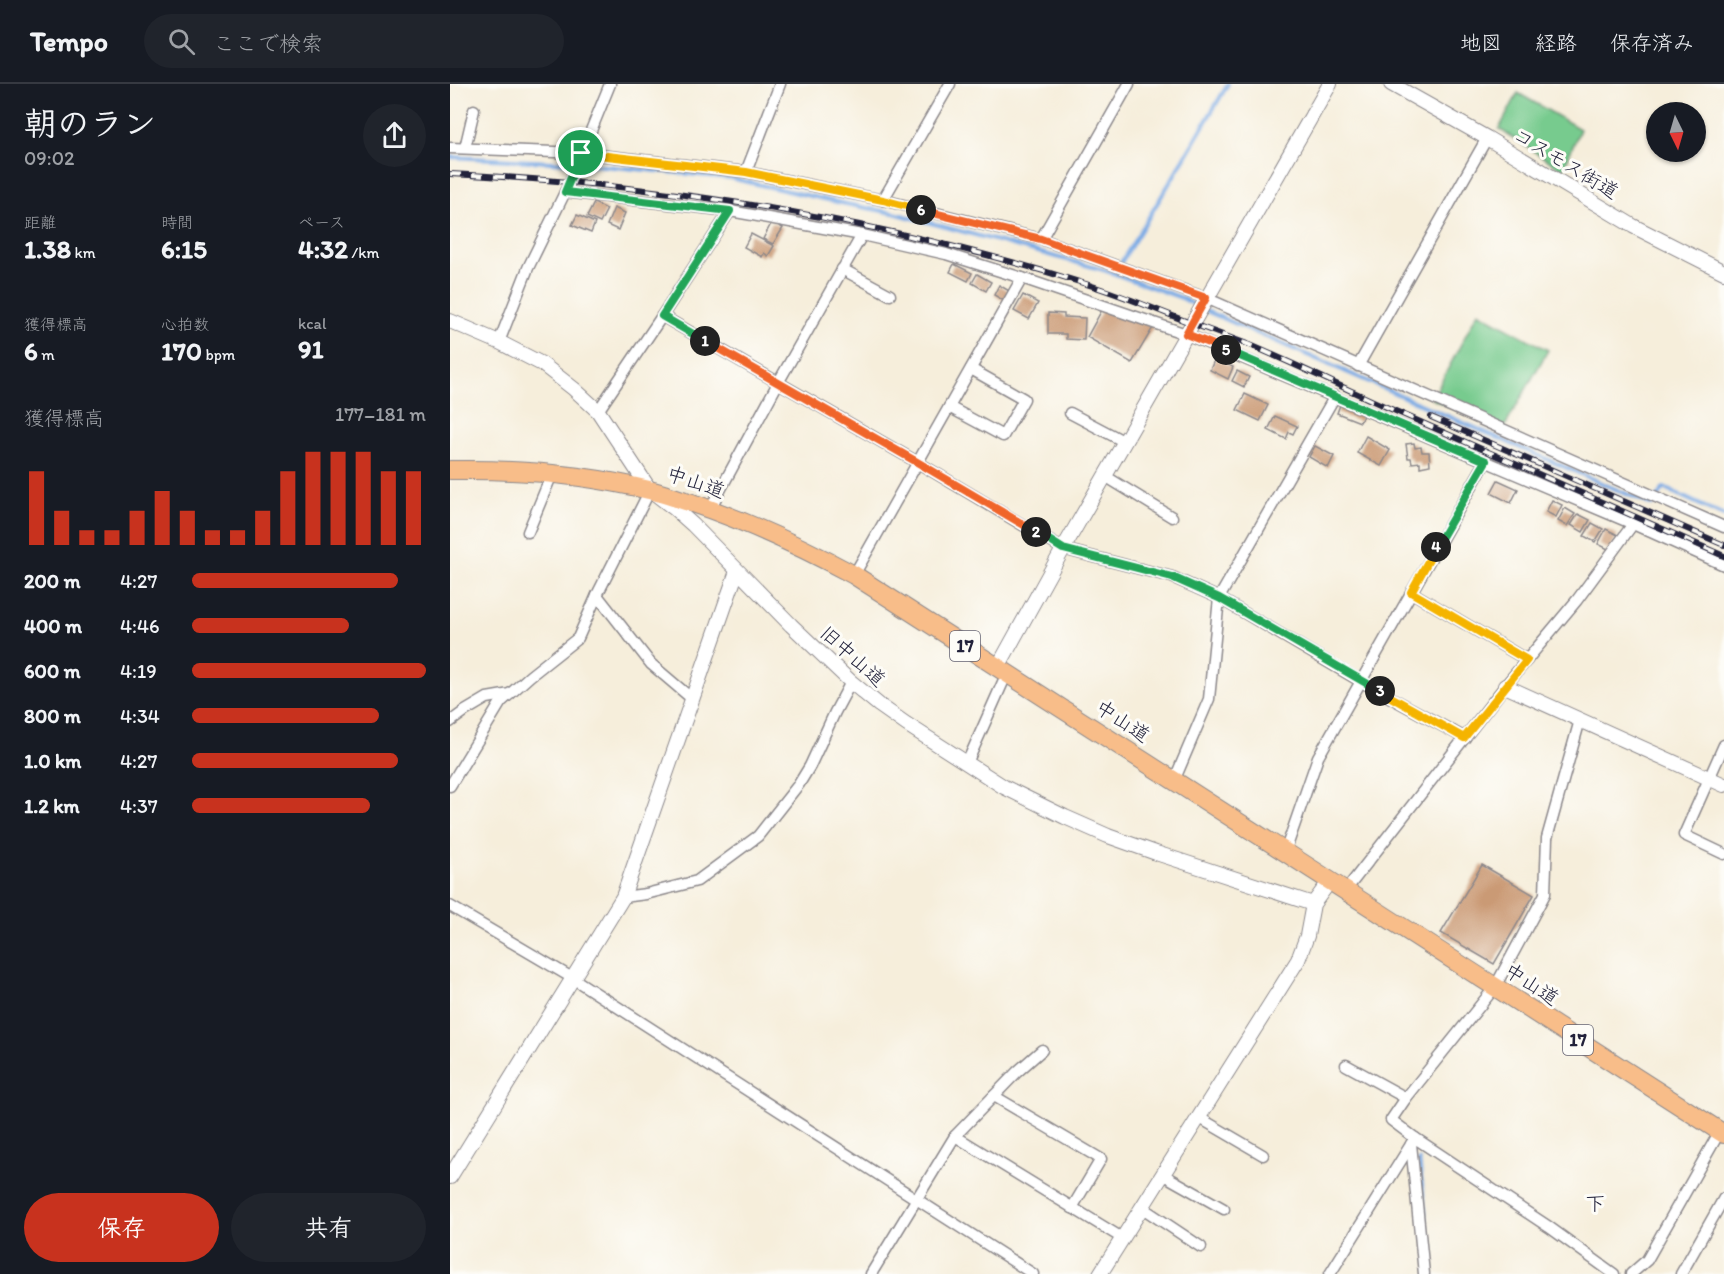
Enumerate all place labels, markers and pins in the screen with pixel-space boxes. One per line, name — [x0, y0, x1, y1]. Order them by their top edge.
pin — [555, 127, 606, 178]
pin: 6 — [906, 195, 936, 225]
pin: 1 — [690, 326, 720, 356]
pin: 5 — [1211, 335, 1241, 365]
pin: 2 — [1021, 517, 1051, 547]
pin: 4 — [1421, 532, 1451, 562]
pin: 3 — [1365, 676, 1395, 706]

